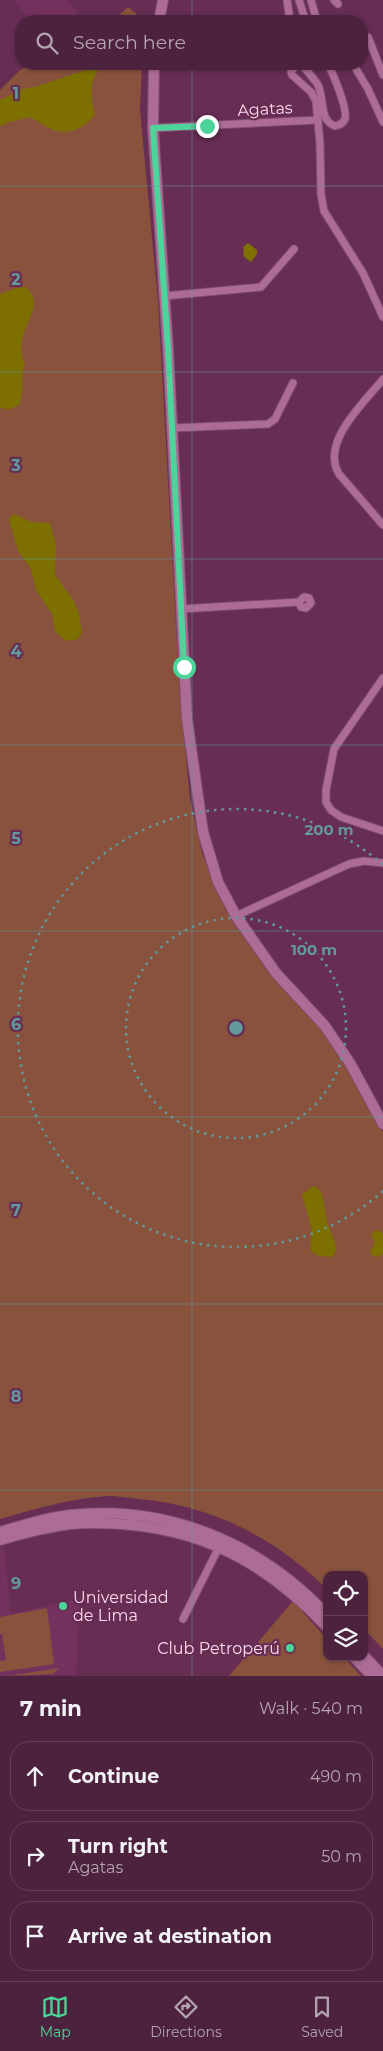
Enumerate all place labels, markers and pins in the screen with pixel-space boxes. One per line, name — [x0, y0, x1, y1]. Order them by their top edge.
centre of rings — [227, 1019, 245, 1037]
place label: Universidad de Lima — [73, 1588, 169, 1625]
marker: Universidad de Lima — [57, 1600, 69, 1612]
place label: Club Petroperú — [157, 1639, 280, 1658]
marker: Club Petroperú — [284, 1642, 296, 1654]

